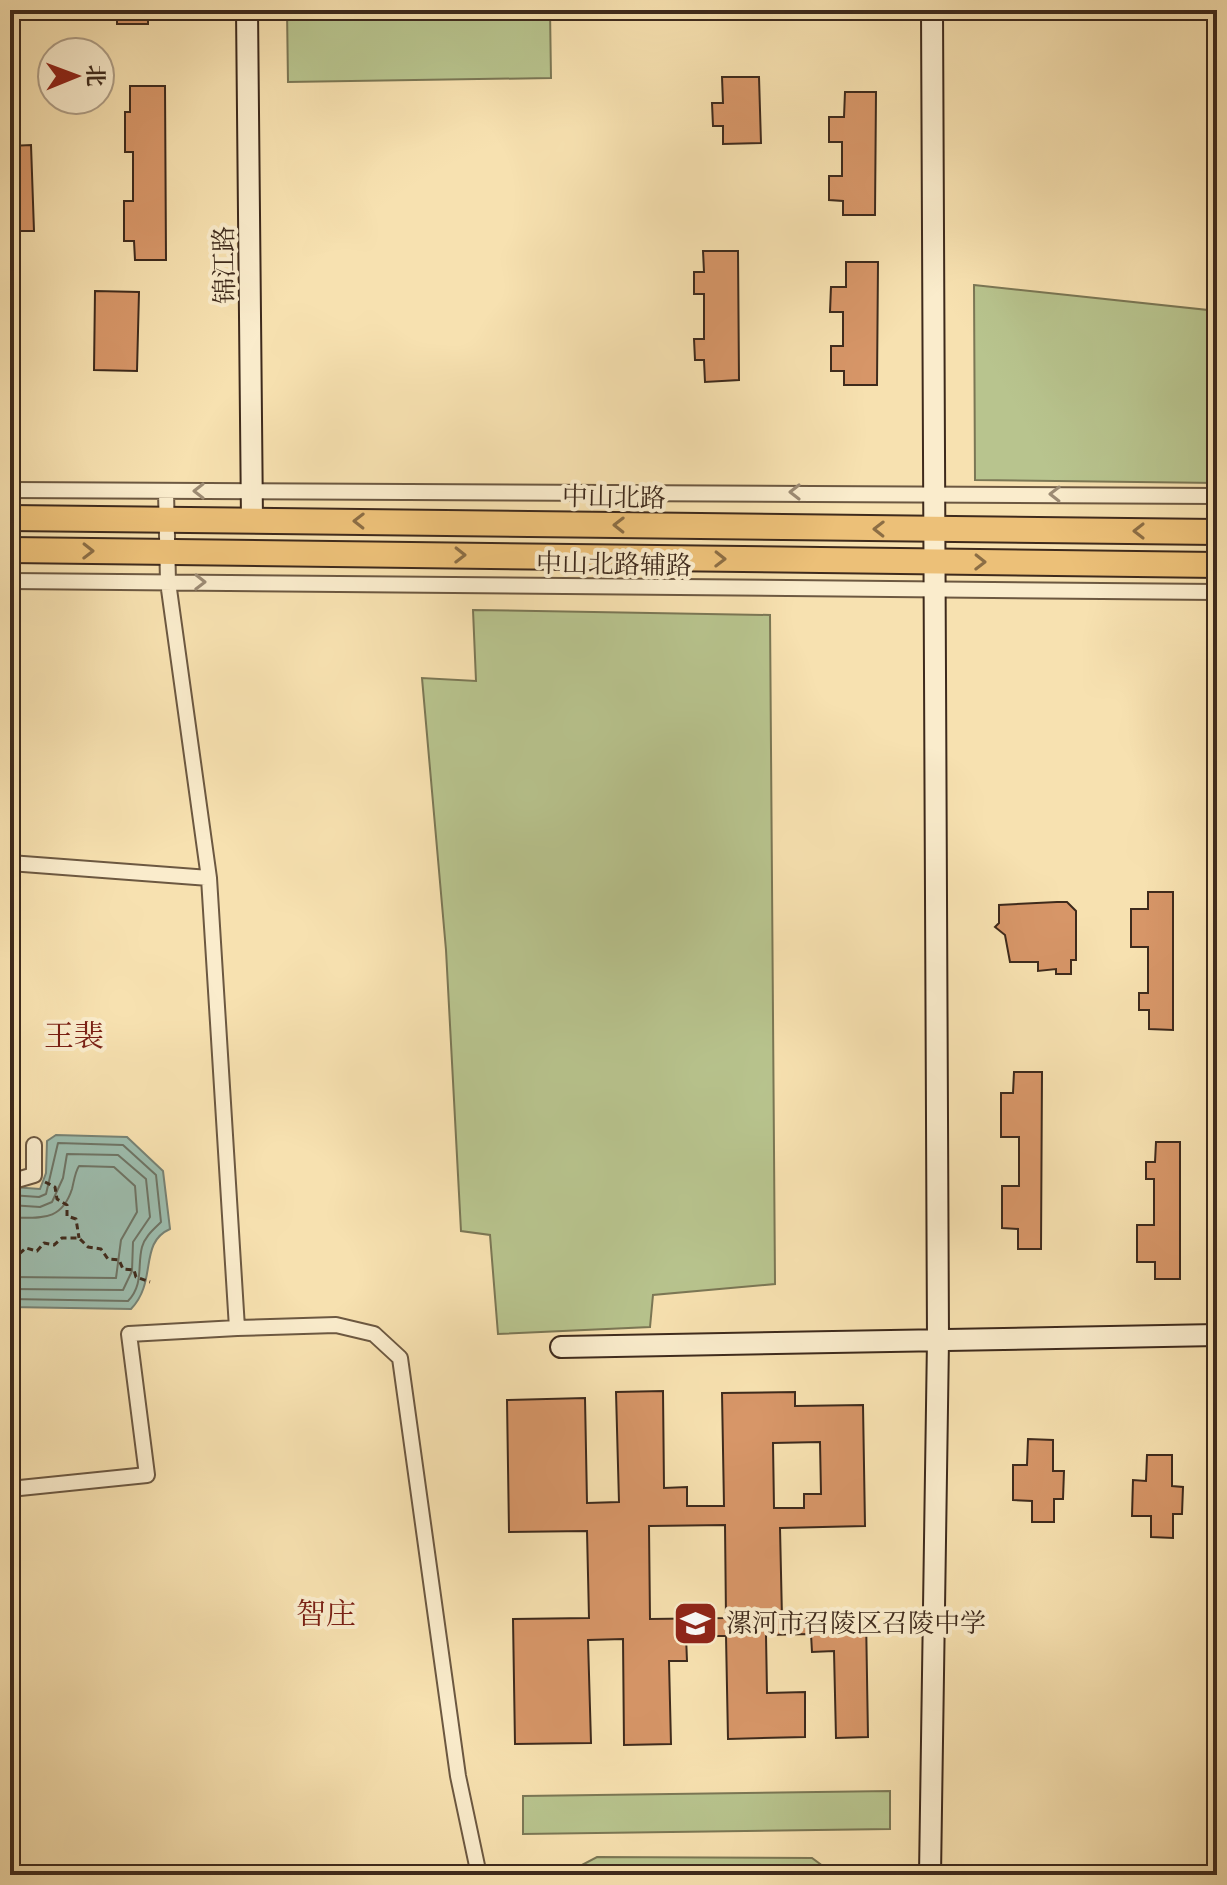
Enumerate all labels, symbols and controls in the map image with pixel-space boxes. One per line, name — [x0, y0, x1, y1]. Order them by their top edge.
north arrow — [36, 36, 116, 116]
text: 北 — [82, 64, 108, 87]
street label: 锦江路 — [208, 226, 241, 304]
street label: 中山北路 — [562, 481, 666, 514]
one-way arrow — [192, 482, 205, 500]
one-way arrow — [788, 483, 801, 501]
one-way arrow — [1048, 485, 1061, 502]
one-way arrow — [352, 513, 365, 530]
one-way arrow — [612, 517, 625, 534]
one-way arrow — [872, 521, 885, 538]
one-way arrow — [1132, 522, 1145, 540]
one-way arrow — [82, 542, 95, 560]
one-way arrow — [454, 547, 467, 564]
street label: 中山北路辅路 — [536, 548, 692, 581]
one-way arrow — [714, 550, 727, 567]
one-way arrow — [974, 553, 987, 571]
one-way arrow — [194, 574, 207, 591]
district label: 王裴 — [44, 1019, 104, 1054]
district label: 智庄 — [296, 1597, 356, 1632]
school or university icon: 漯河市召陵区召陵中学 — [671, 1599, 719, 1647]
place label: 漯河市召陵区召陵中学 — [726, 1608, 986, 1639]

